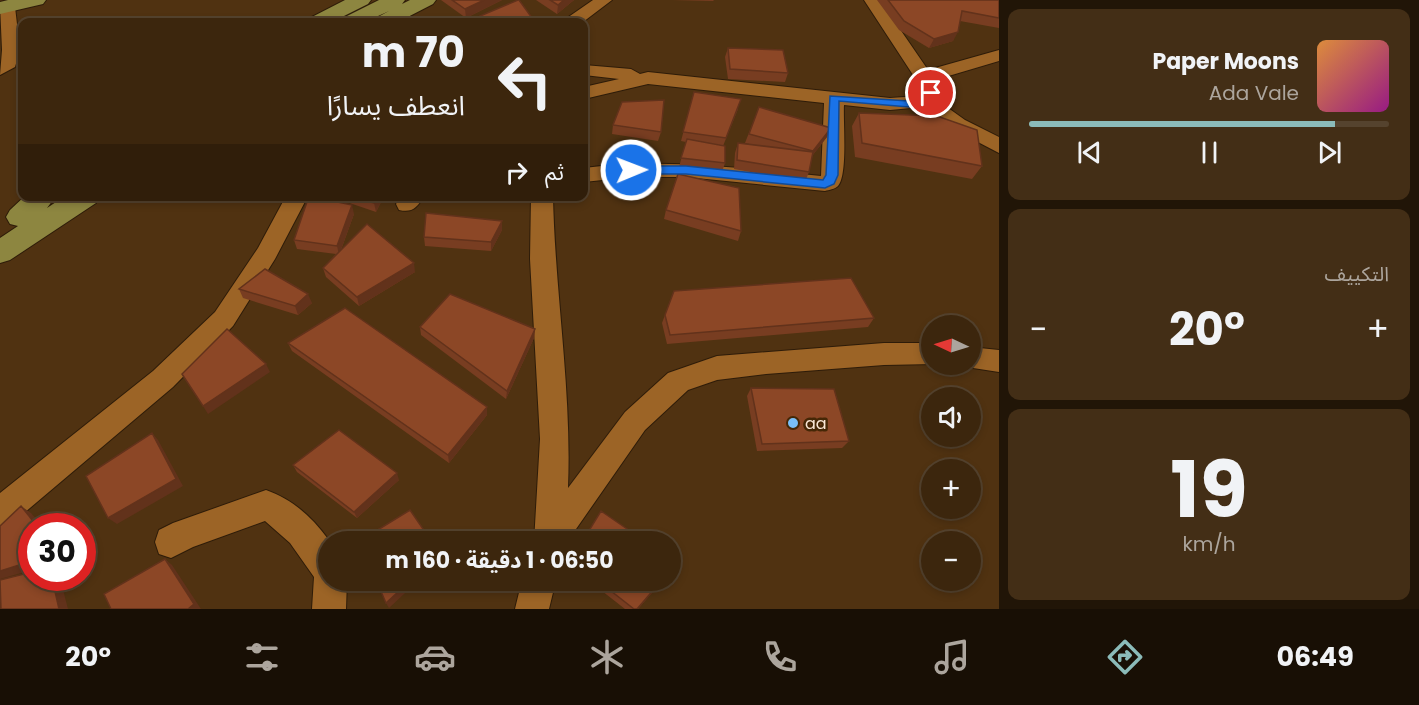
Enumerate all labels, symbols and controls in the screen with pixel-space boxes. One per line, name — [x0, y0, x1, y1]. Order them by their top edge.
text: 70 m — [362, 23, 465, 82]
icon: left — [486, 42, 564, 120]
text: Paper Moons — [1152, 46, 1299, 77]
pin — [905, 67, 956, 118]
icon: arrive — [914, 76, 947, 109]
text: Ada Vale — [1209, 79, 1299, 107]
text: انعطف يسارًا — [327, 87, 465, 124]
icon: previous — [1073, 136, 1106, 169]
icon: pause — [1193, 136, 1226, 169]
icon: next — [1313, 136, 1346, 169]
position arrow — [599, 138, 663, 202]
icon: right — [500, 156, 533, 189]
text: ثم — [545, 157, 564, 188]
text: التكييف — [1325, 260, 1389, 288]
text: 20° — [1169, 298, 1245, 361]
text: − — [1029, 306, 1047, 353]
text: + — [1366, 306, 1389, 353]
north arrow — [921, 315, 981, 375]
map controls — [921, 315, 981, 591]
button: sound — [921, 387, 981, 447]
place label: aa — [805, 412, 827, 435]
marker: aa — [786, 416, 800, 430]
text: 19 — [1170, 435, 1248, 544]
button: + — [921, 459, 981, 519]
speed limit sign: 30 — [18, 513, 96, 591]
text: km/h — [1182, 530, 1236, 558]
button: − — [921, 531, 981, 591]
text: 06:50 · 1 دقيقة · 160 m — [385, 545, 614, 576]
icon: filters — [241, 636, 283, 678]
icon: car — [414, 636, 456, 678]
icon: climate — [586, 636, 628, 678]
icon: phone — [759, 636, 801, 678]
icon: music — [931, 636, 973, 678]
icon: directions — [1104, 636, 1146, 678]
text: 20° — [65, 638, 111, 675]
text: 06:49 — [1276, 638, 1354, 675]

